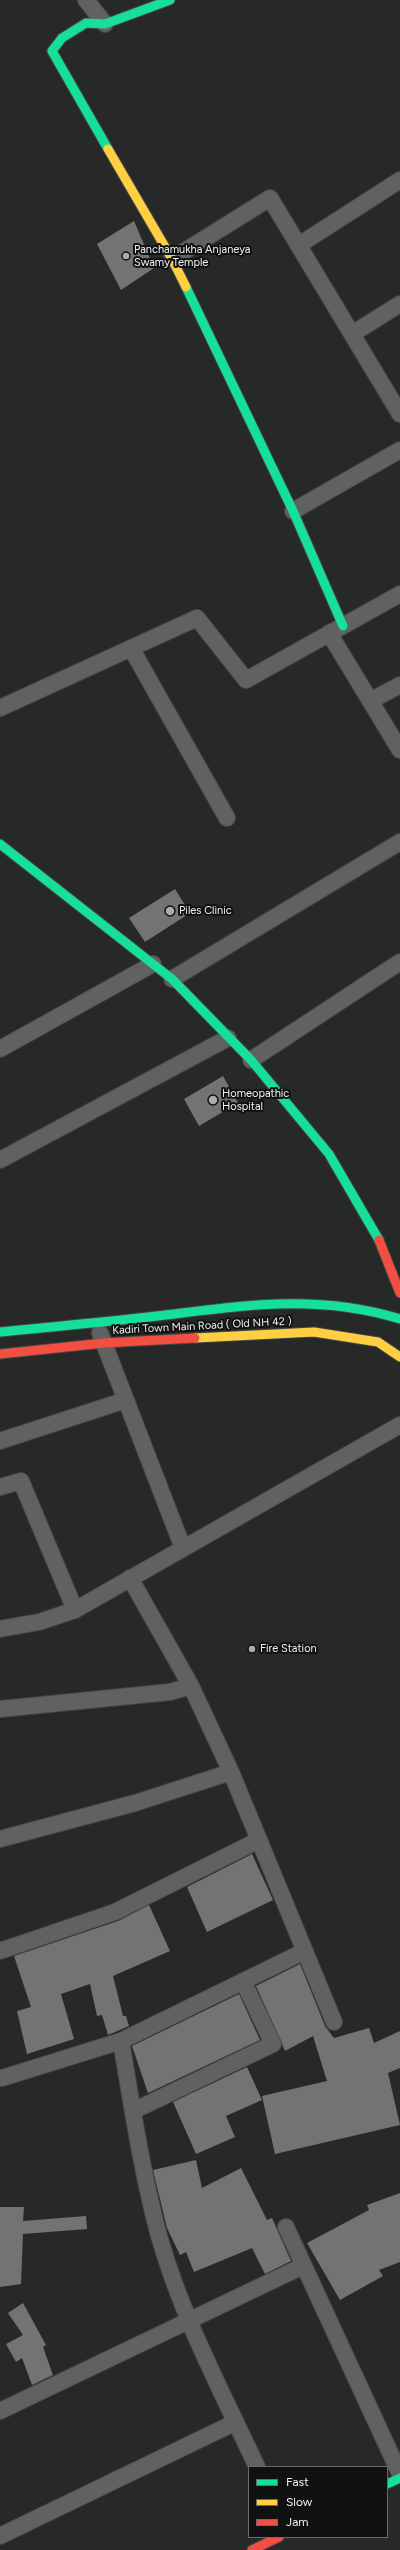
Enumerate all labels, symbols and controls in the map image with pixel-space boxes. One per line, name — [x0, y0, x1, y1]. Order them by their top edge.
place label: Panchamukha Anjaneya Swamy Temple — [134, 243, 250, 269]
marker: Panchamukha Anjaneya Swamy Temple — [121, 251, 131, 261]
place label: Piles Clinic — [179, 904, 232, 918]
marker: Piles Clinic — [164, 905, 176, 917]
place label: Homeopathic Hospital — [222, 1087, 289, 1113]
marker: Homeopathic Hospital — [207, 1094, 219, 1106]
street label: Kadiri Town Main Road ( Old NH 42 ) — [112, 1315, 292, 1337]
place label: Fire Station — [260, 1642, 317, 1656]
marker: Fire Station — [247, 1644, 257, 1654]
legend — [248, 2466, 388, 2538]
text: Fast — [286, 2475, 309, 2489]
text: Slow — [286, 2495, 312, 2509]
text: Jam — [286, 2515, 309, 2529]

